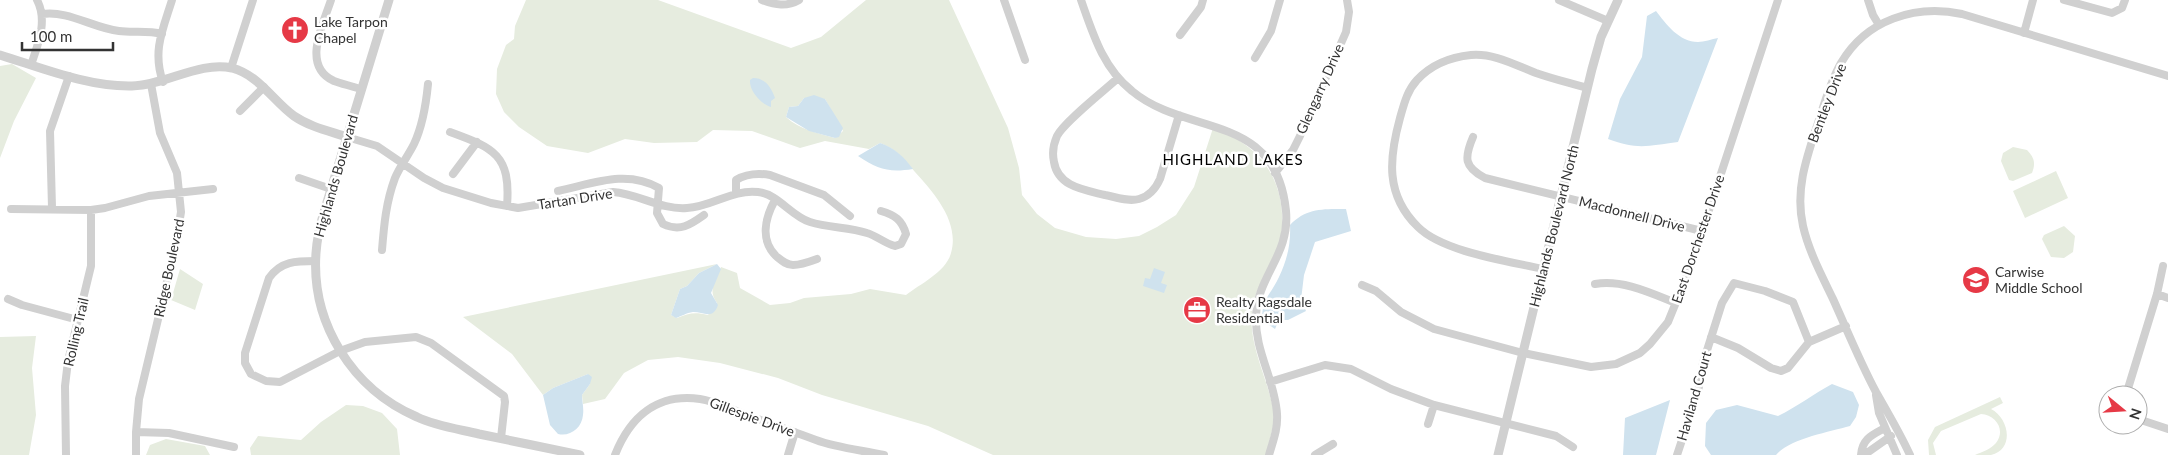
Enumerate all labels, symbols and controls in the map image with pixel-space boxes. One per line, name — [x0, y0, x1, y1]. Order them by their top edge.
place label: Lake Tarpon Chapel — [314, 13, 388, 46]
church icon: Lake Tarpon Chapel — [280, 15, 310, 45]
scale bar — [22, 20, 114, 52]
text: 100 m — [30, 27, 72, 45]
street label: Glengarry Drive — [1292, 41, 1347, 137]
street label: Bentley Drive — [1804, 61, 1849, 145]
street label: Highlands Boulevard — [310, 113, 361, 239]
street label: Highlands Boulevard North — [1525, 143, 1582, 309]
district label: HIGHLAND LAKES — [1162, 150, 1304, 168]
street label: East Dorchester Drive — [1668, 172, 1728, 305]
street label: Tartan Drive — [536, 184, 614, 213]
street label: Macdonnell Drive — [1577, 192, 1687, 235]
street label: Ridge Boulevard — [150, 217, 187, 319]
place label: Carwise Middle School — [1995, 263, 2082, 296]
school or university icon: Carwise Middle School — [1961, 265, 1991, 295]
place label: Realty Ragsdale Residential — [1216, 293, 1312, 326]
office icon: Realty Ragsdale Residential — [1182, 295, 1212, 325]
street label: Rolling Trail — [59, 296, 92, 368]
street label: Haviland Court — [1673, 349, 1714, 443]
north arrow — [2098, 385, 2148, 435]
street label: Gillespie Drive — [707, 393, 797, 440]
text: N — [2126, 406, 2146, 422]

